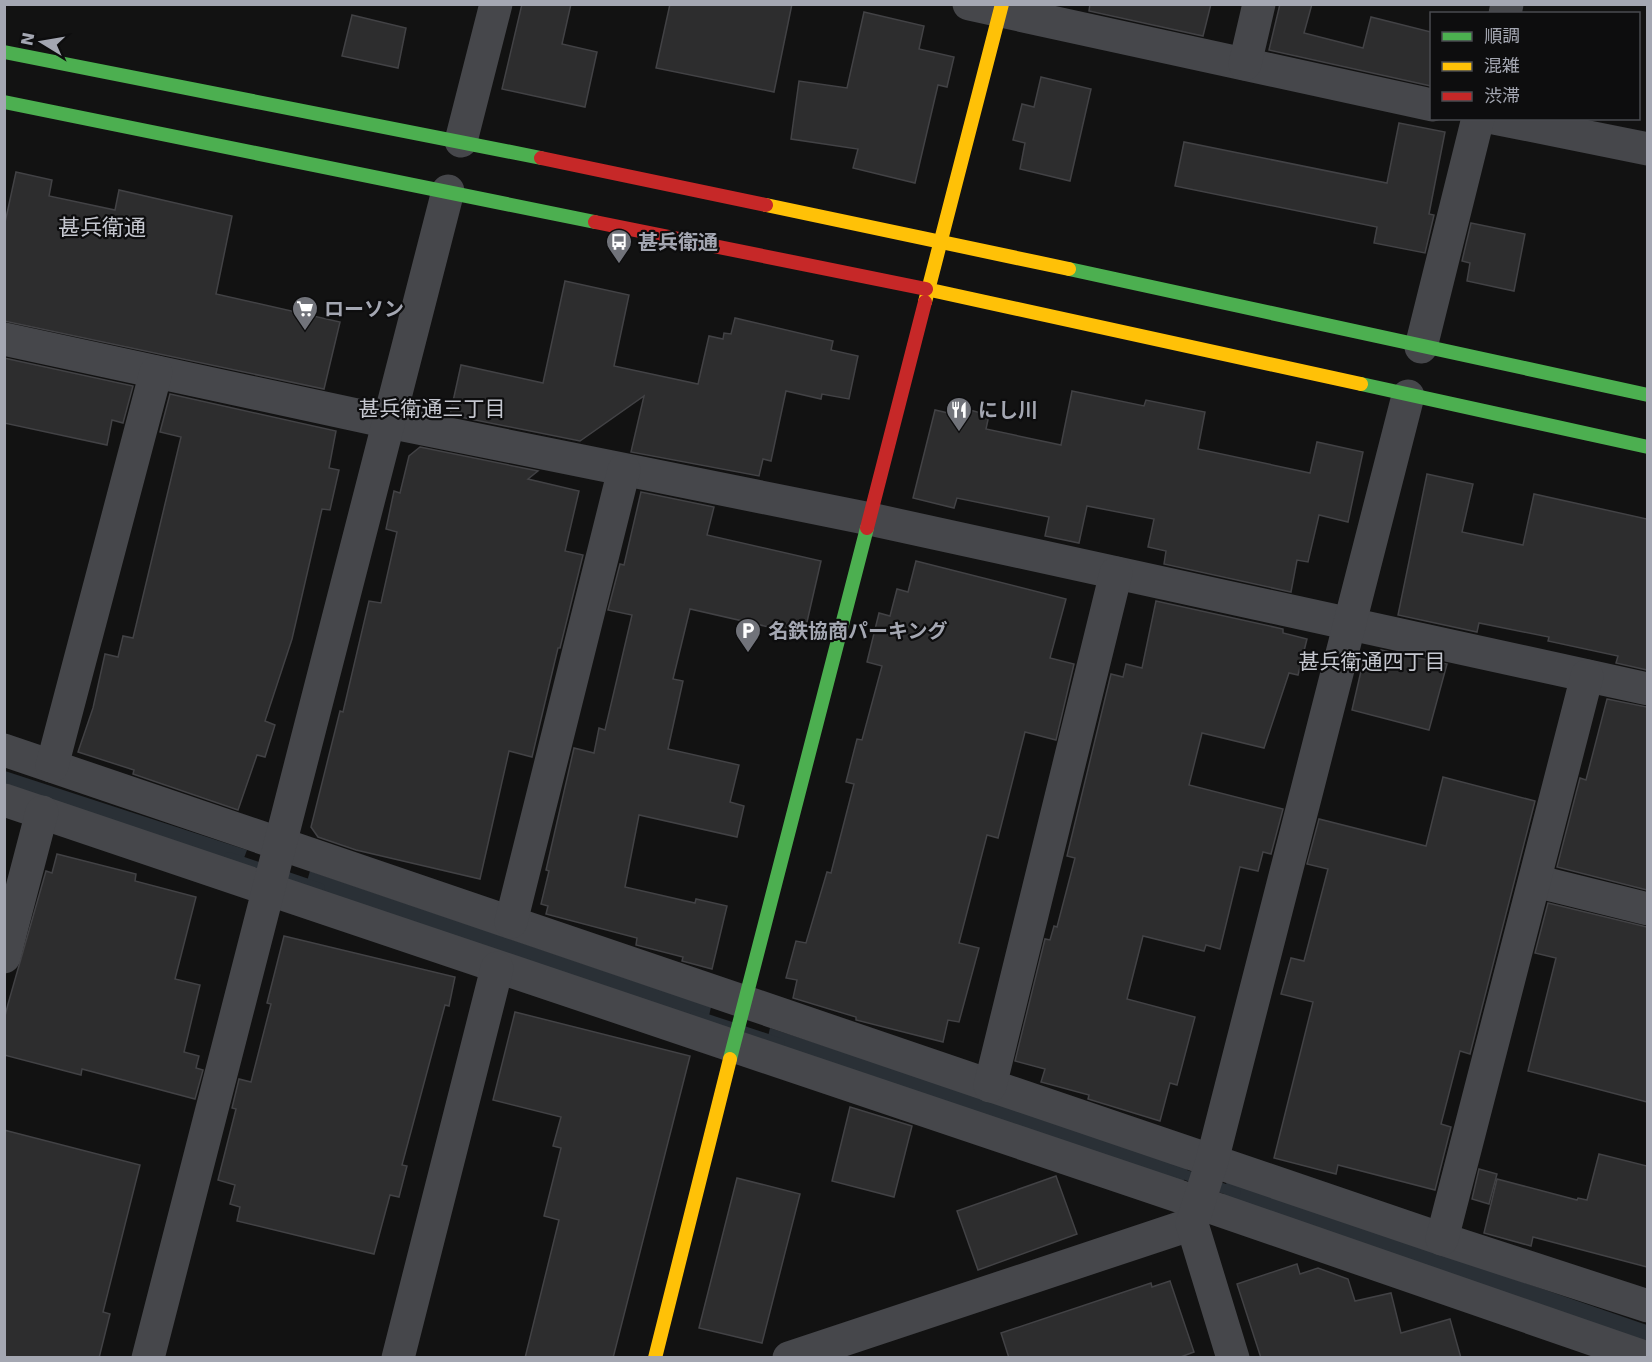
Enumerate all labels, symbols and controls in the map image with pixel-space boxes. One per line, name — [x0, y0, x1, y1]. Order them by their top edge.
north arrow — [12, 12, 72, 72]
legend — [1430, 12, 1640, 120]
text: 順調 — [1484, 25, 1520, 46]
text: N — [17, 31, 38, 48]
text: 混雑 — [1484, 55, 1520, 76]
text: 渋滞 — [1484, 85, 1520, 106]
district label: 甚兵衛通 — [58, 215, 146, 240]
bus stop icon: 甚兵衛通 — [604, 227, 634, 265]
place label: 甚兵衛通 — [638, 230, 718, 254]
supermarket icon: ローソン — [290, 294, 320, 332]
place label: ローソン — [324, 297, 404, 321]
restaurant icon: にし川 — [944, 395, 974, 433]
district label: 甚兵衛通三丁目 — [359, 397, 506, 421]
place label: にし川 — [978, 398, 1038, 422]
parking icon: 名鉄協商パーキング — [733, 616, 763, 654]
place label: 名鉄協商パーキング — [768, 619, 947, 643]
district label: 甚兵衛通四丁目 — [1299, 650, 1446, 674]

